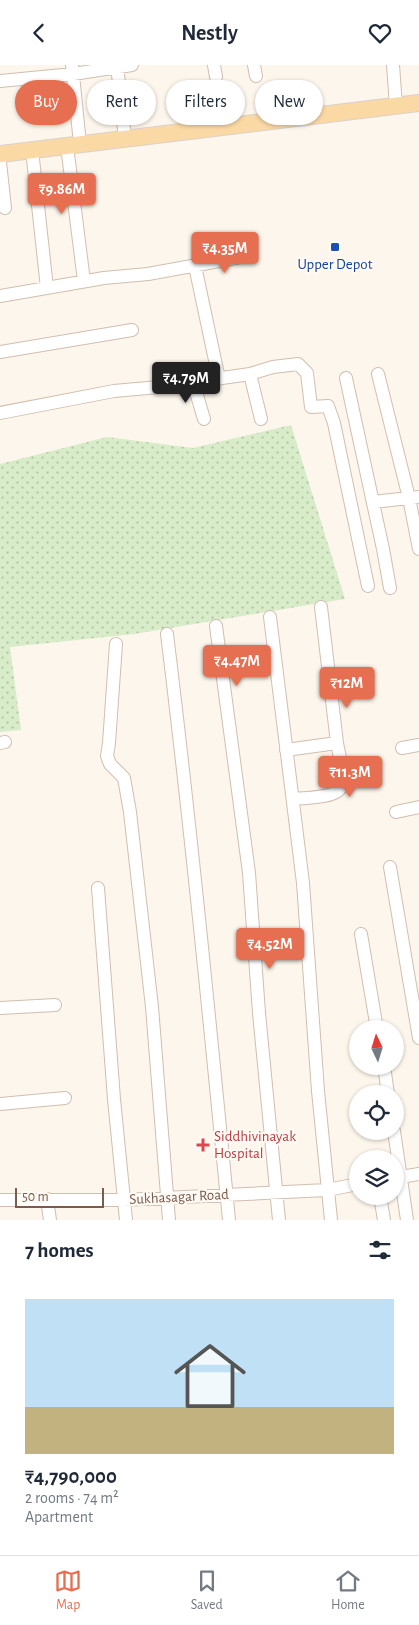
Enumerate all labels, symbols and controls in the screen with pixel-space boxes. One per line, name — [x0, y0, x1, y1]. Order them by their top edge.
icon: back — [25, 19, 53, 47]
icon: heart — [366, 19, 394, 47]
text: Nestly — [181, 22, 238, 44]
chip: Buy — [15, 80, 77, 125]
chip: Rent — [87, 80, 156, 125]
chip: Filters — [166, 80, 245, 125]
chip: New — [255, 80, 323, 125]
pin: ₹9.86M — [21, 173, 103, 215]
text: ₹9.86M — [39, 181, 85, 197]
pin: ₹4.35M — [184, 231, 266, 274]
text: ₹4.35M — [203, 240, 247, 256]
marker: Upper Depot — [329, 241, 341, 253]
place label: Upper Depot — [298, 257, 373, 272]
pin: ₹4.79M — [145, 361, 227, 404]
text: ₹4.79M — [163, 370, 209, 386]
pin: ₹4.47M — [196, 645, 278, 687]
text: ₹4.47M — [214, 653, 260, 669]
pin: ₹12M — [317, 667, 377, 709]
text: ₹12M — [331, 675, 363, 691]
pin: ₹11.3M — [309, 755, 391, 798]
text: ₹11.3M — [329, 764, 371, 780]
pin: ₹4.52M — [229, 927, 311, 970]
text: ₹4.52M — [247, 936, 293, 952]
north arrow — [349, 1020, 404, 1075]
map controls — [349, 1020, 404, 1205]
button: locate — [349, 1085, 404, 1140]
place label: Siddhivinayak Hospital — [214, 1129, 296, 1161]
marker: Siddhivinayak Hospital — [196, 1138, 210, 1152]
button: layers — [349, 1150, 404, 1205]
scale bar — [15, 1185, 104, 1208]
street label: Sukhasagar Road — [129, 1187, 229, 1207]
text: 50 m — [22, 1190, 49, 1204]
icon: filters — [366, 1236, 394, 1264]
text: 7 homes — [25, 1240, 94, 1261]
icon: home — [165, 1331, 255, 1421]
text: ₹4,790,000 — [25, 1466, 117, 1487]
text: 2 rooms · 74 m² — [25, 1490, 119, 1506]
text: Apartment — [25, 1509, 93, 1525]
tab: Map — [54, 1567, 82, 1614]
tab: Saved — [191, 1567, 223, 1614]
tab: Home — [331, 1567, 365, 1614]

